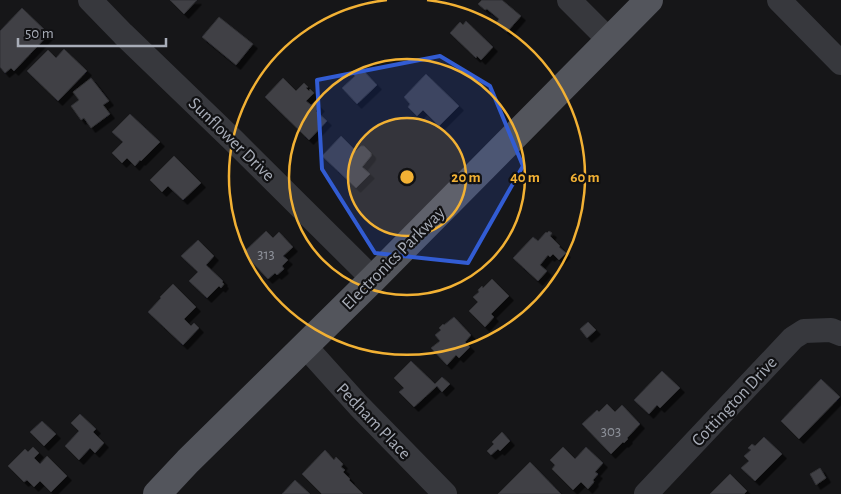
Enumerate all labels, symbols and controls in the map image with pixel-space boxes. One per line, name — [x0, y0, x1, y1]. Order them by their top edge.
scale bar — [18, 15, 165, 47]
text: 50 m — [25, 26, 54, 41]
street label: Sunflower Drive — [185, 94, 278, 185]
centre of rings — [398, 168, 416, 186]
text: 20 m — [451, 170, 481, 185]
text: 40 m — [510, 170, 540, 185]
text: 60 m — [570, 170, 600, 185]
street label: Electronics Parkway — [339, 204, 449, 314]
house number: 313 — [257, 247, 275, 262]
street label: Cottington Drive — [689, 353, 781, 450]
street label: Pedham Place — [333, 380, 414, 463]
house number: 303 — [601, 424, 621, 439]

